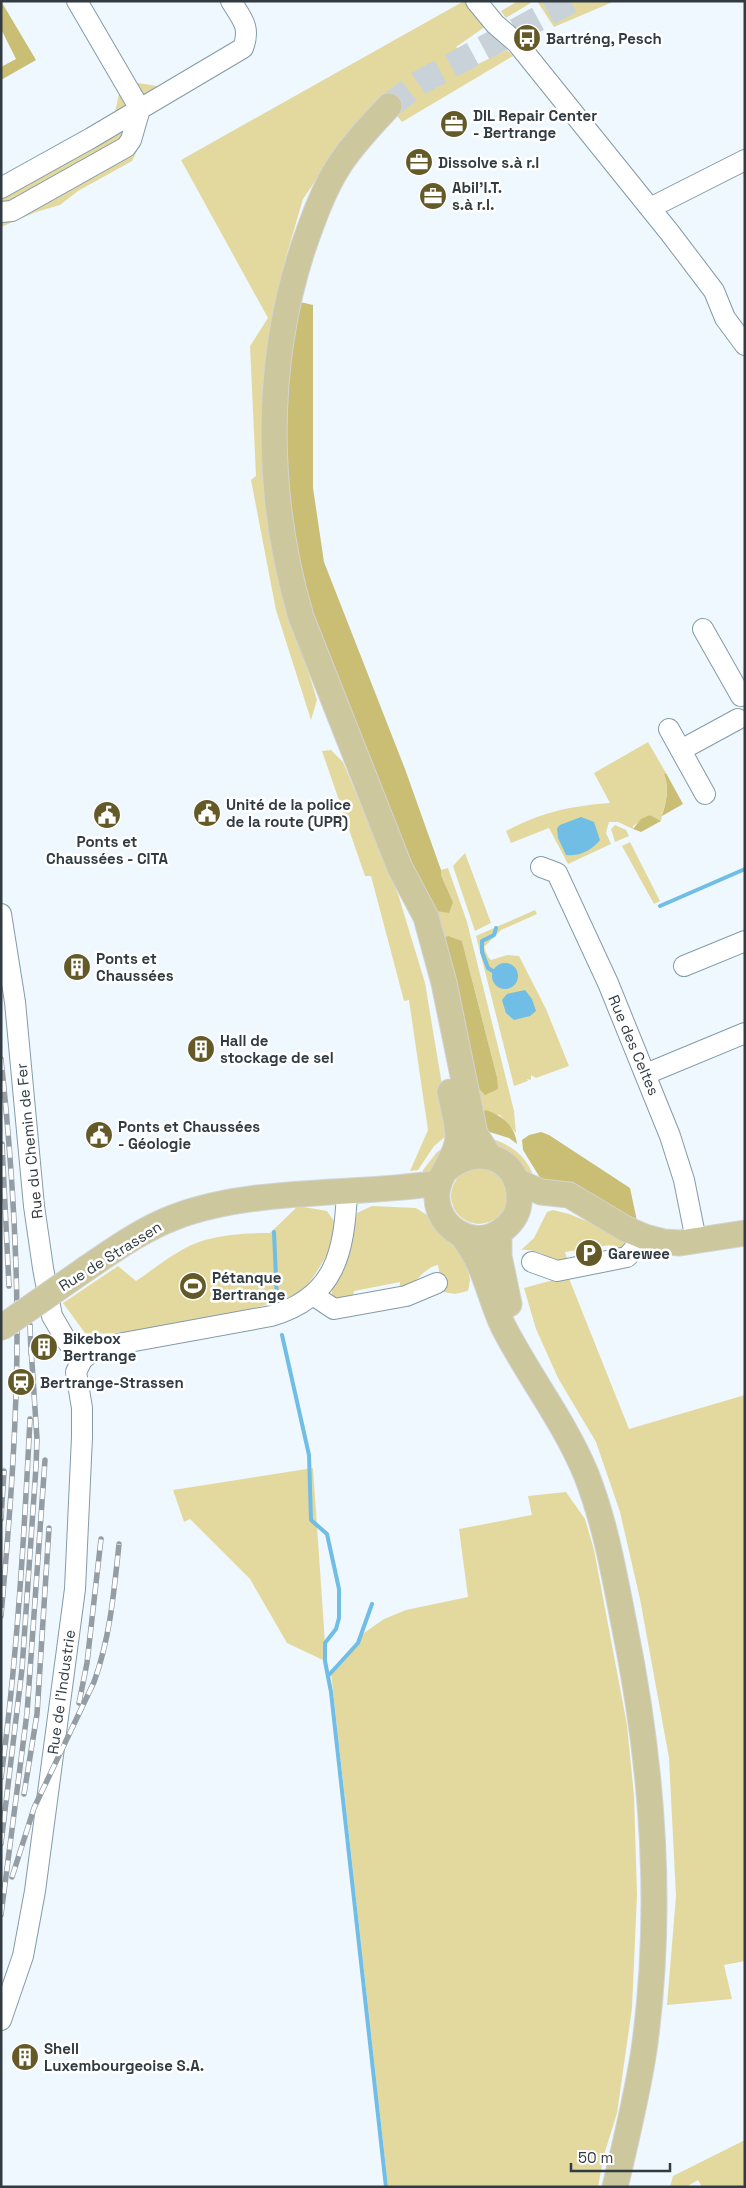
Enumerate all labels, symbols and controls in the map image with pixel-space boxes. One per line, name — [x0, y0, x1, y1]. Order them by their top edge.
bus stop icon: Bartréng, Pesch — [512, 23, 542, 53]
place label: Bartréng, Pesch — [546, 29, 662, 48]
place label: DIL Repair Center - Bertrange — [473, 106, 597, 142]
office icon: DIL Repair Center - Bertrange — [439, 109, 469, 139]
office icon: Dissolve s.à r.l — [404, 147, 434, 177]
place label: Dissolve s.à r.l — [438, 153, 539, 172]
place label: Abil'I.T. s.à r.l. — [452, 178, 502, 214]
office icon: Abil'I.T. s.à r.l. — [418, 181, 448, 211]
place label: Unité de la police de la route (UPR) — [226, 795, 351, 831]
public building icon: Unité de la police de la route (UPR) — [192, 798, 222, 828]
public building icon: Ponts et Chaussées - CITA — [92, 800, 122, 830]
place label: Ponts et Chaussées - CITA — [46, 832, 168, 868]
place label: Ponts et Chaussées — [96, 949, 174, 985]
building icon: Ponts et Chaussées — [62, 952, 92, 982]
street label: Rue des Celtes — [604, 992, 664, 1098]
place label: Hall de stockage de sel — [220, 1031, 334, 1067]
building icon: Hall de stockage de sel — [186, 1034, 216, 1064]
street label: Rue du Chemin de Fer — [11, 1062, 47, 1220]
place label: Ponts et Chaussées - Géologie — [118, 1117, 260, 1153]
public building icon: Ponts et Chaussées - Géologie — [84, 1120, 114, 1150]
street label: Rue de Strassen — [55, 1217, 165, 1295]
parking icon: Garewee — [574, 1238, 604, 1268]
place label: Garewee — [608, 1244, 670, 1263]
place label: Pétanque Bertrange — [212, 1268, 286, 1304]
sports icon: Pétanque Bertrange — [178, 1271, 208, 1301]
place label: Bikebox Bertrange — [63, 1329, 137, 1365]
building icon: Bikebox Bertrange — [29, 1332, 59, 1362]
station icon: Bertrange-Strassen — [6, 1367, 36, 1397]
place label: Bertrange-Strassen — [40, 1373, 184, 1392]
street label: Rue de l'Industrie — [43, 1628, 79, 1756]
place label: Shell Luxembourgeoise S.A. — [44, 2039, 204, 2075]
building icon: Shell Luxembourgeoise S.A. — [10, 2042, 40, 2072]
scale bar — [571, 2140, 670, 2172]
text: 50 m — [578, 2148, 613, 2167]

